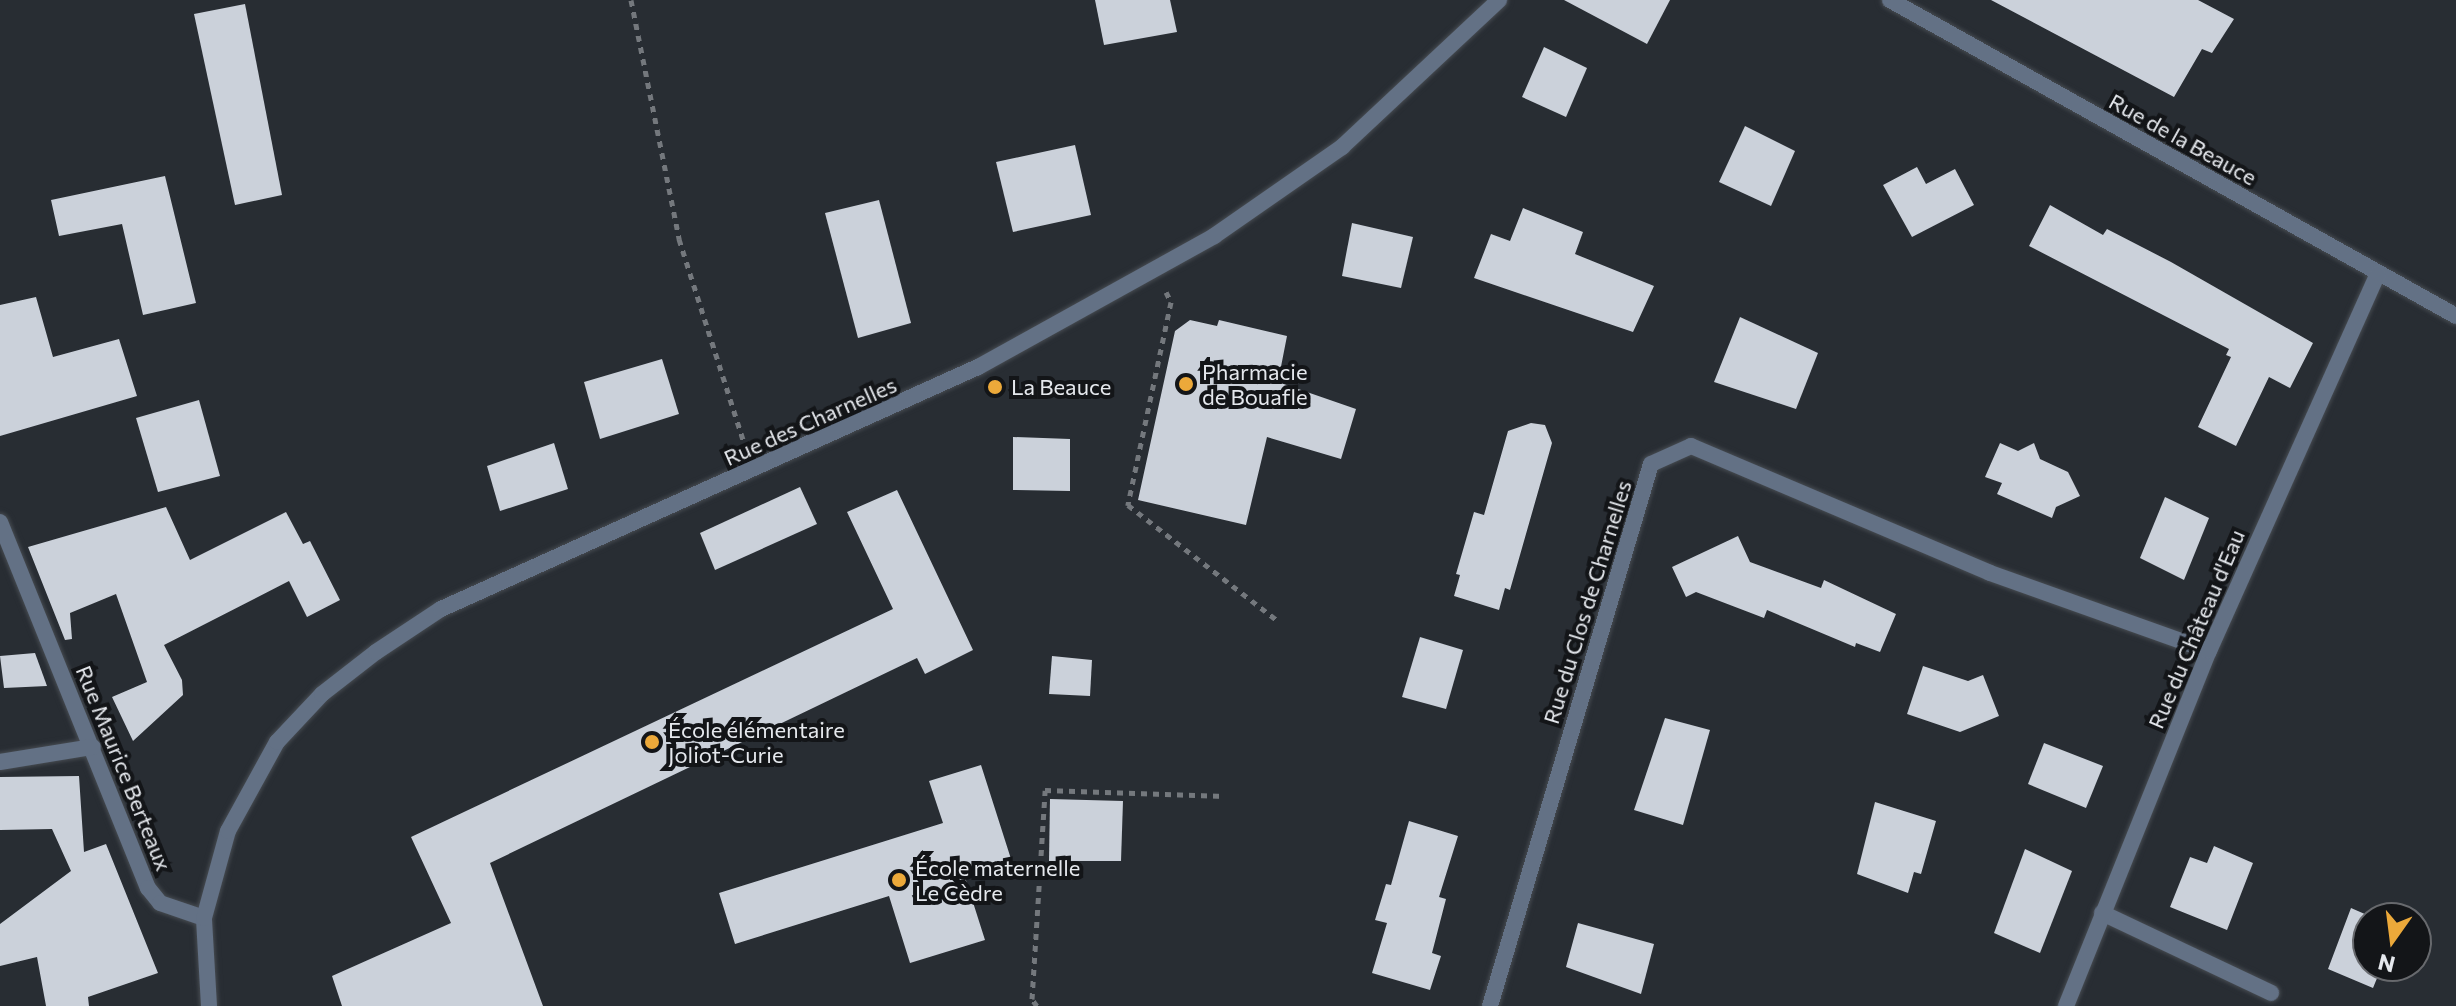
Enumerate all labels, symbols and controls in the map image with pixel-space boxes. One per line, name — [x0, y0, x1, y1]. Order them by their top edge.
street label: Rue de la Beauce — [2105, 88, 2261, 190]
place label: Pharmacie de Bouafle — [1202, 358, 1308, 410]
street label: Rue des Charnelles — [720, 371, 900, 471]
place label: La Beauce — [1011, 374, 1111, 400]
marker: Pharmacie de Bouafle — [1177, 375, 1195, 393]
marker: La Beauce — [986, 378, 1004, 396]
street label: Rue du Clos de Charnelles — [1537, 477, 1637, 727]
street label: Rue du Château d'Eau — [2142, 526, 2250, 732]
street label: Rue Maurice Berteaux — [71, 662, 177, 874]
place label: École élémentaire Joliot-Curie — [668, 716, 845, 768]
marker: École élémentaire Joliot-Curie — [643, 733, 661, 751]
place label: École maternelle Le Cèdre — [915, 854, 1080, 906]
marker: École maternelle Le Cèdre — [890, 871, 908, 889]
north arrow — [2352, 902, 2432, 982]
text: N — [2375, 949, 2398, 979]

